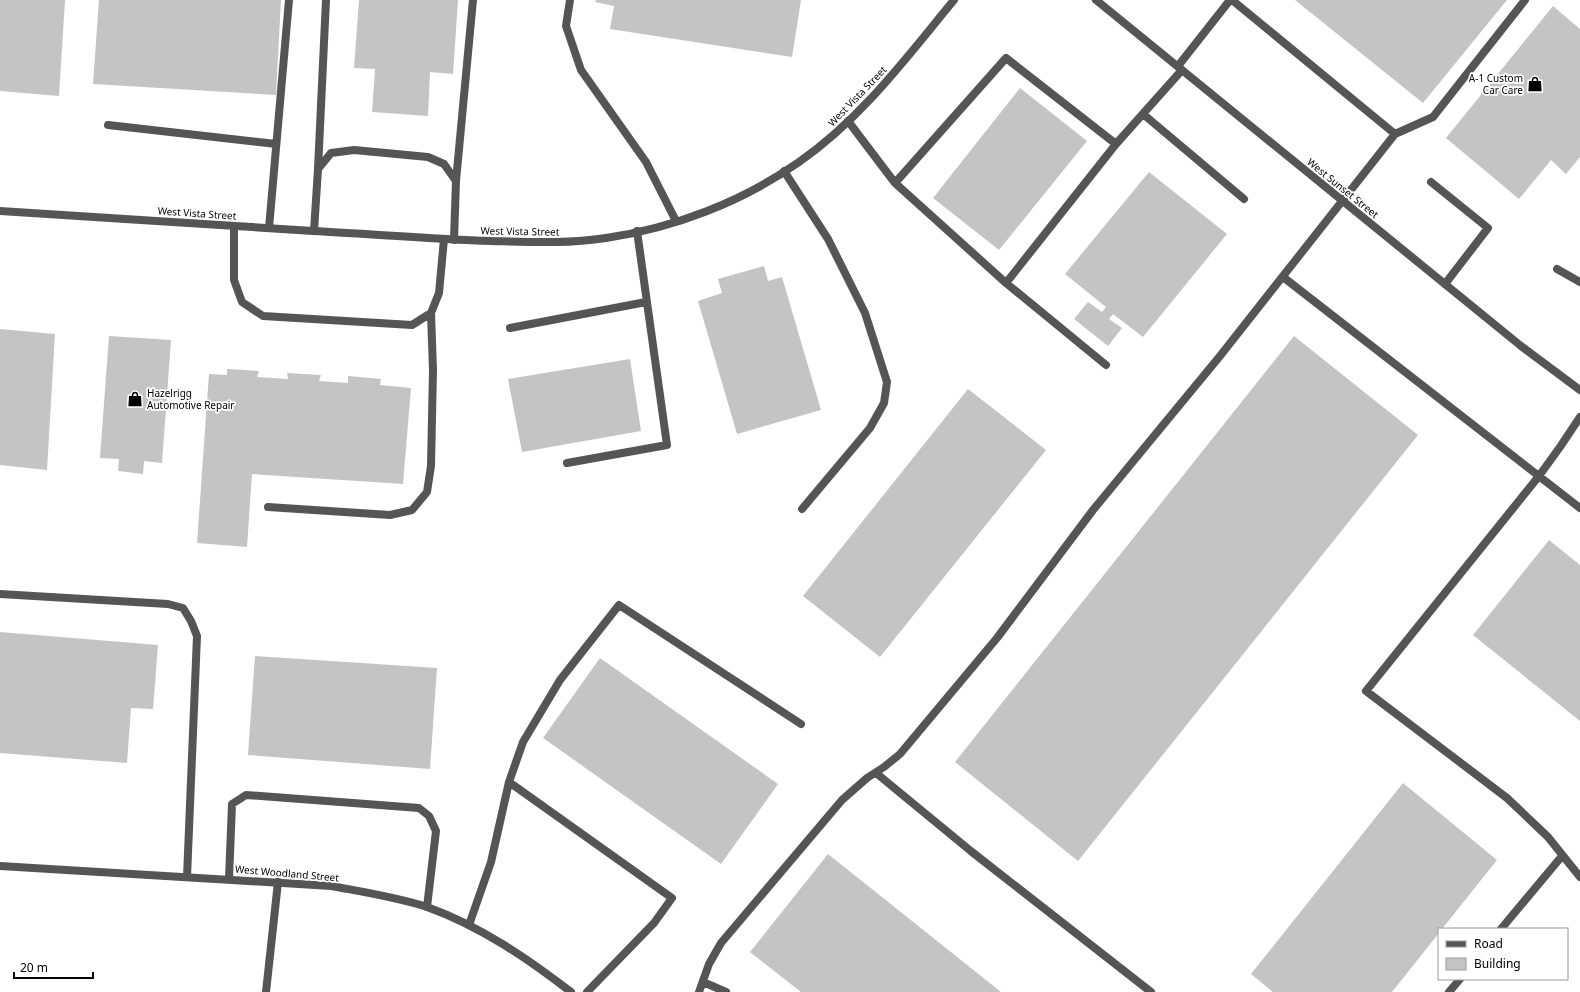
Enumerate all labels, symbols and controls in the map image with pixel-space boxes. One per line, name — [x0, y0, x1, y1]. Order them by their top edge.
street label: West Vista Street — [825, 63, 890, 129]
place label: A-1 Custom Car Care — [1469, 71, 1523, 97]
shop icon: A-1 Custom Car Care — [1526, 75, 1544, 93]
street label: West Sunset Street — [1304, 155, 1382, 221]
street label: West Vista Street — [157, 203, 237, 223]
street label: West Vista Street — [480, 223, 560, 239]
place label: Hazelrigg Automotive Repair — [147, 386, 234, 412]
shop icon: Hazelrigg Automotive Repair — [126, 390, 144, 408]
street label: West Woodland Street — [235, 861, 340, 885]
legend — [1438, 928, 1568, 980]
text: Road — [1474, 935, 1503, 952]
scale bar — [14, 954, 93, 980]
text: Building — [1474, 955, 1521, 972]
text: 20 m — [20, 959, 48, 976]

